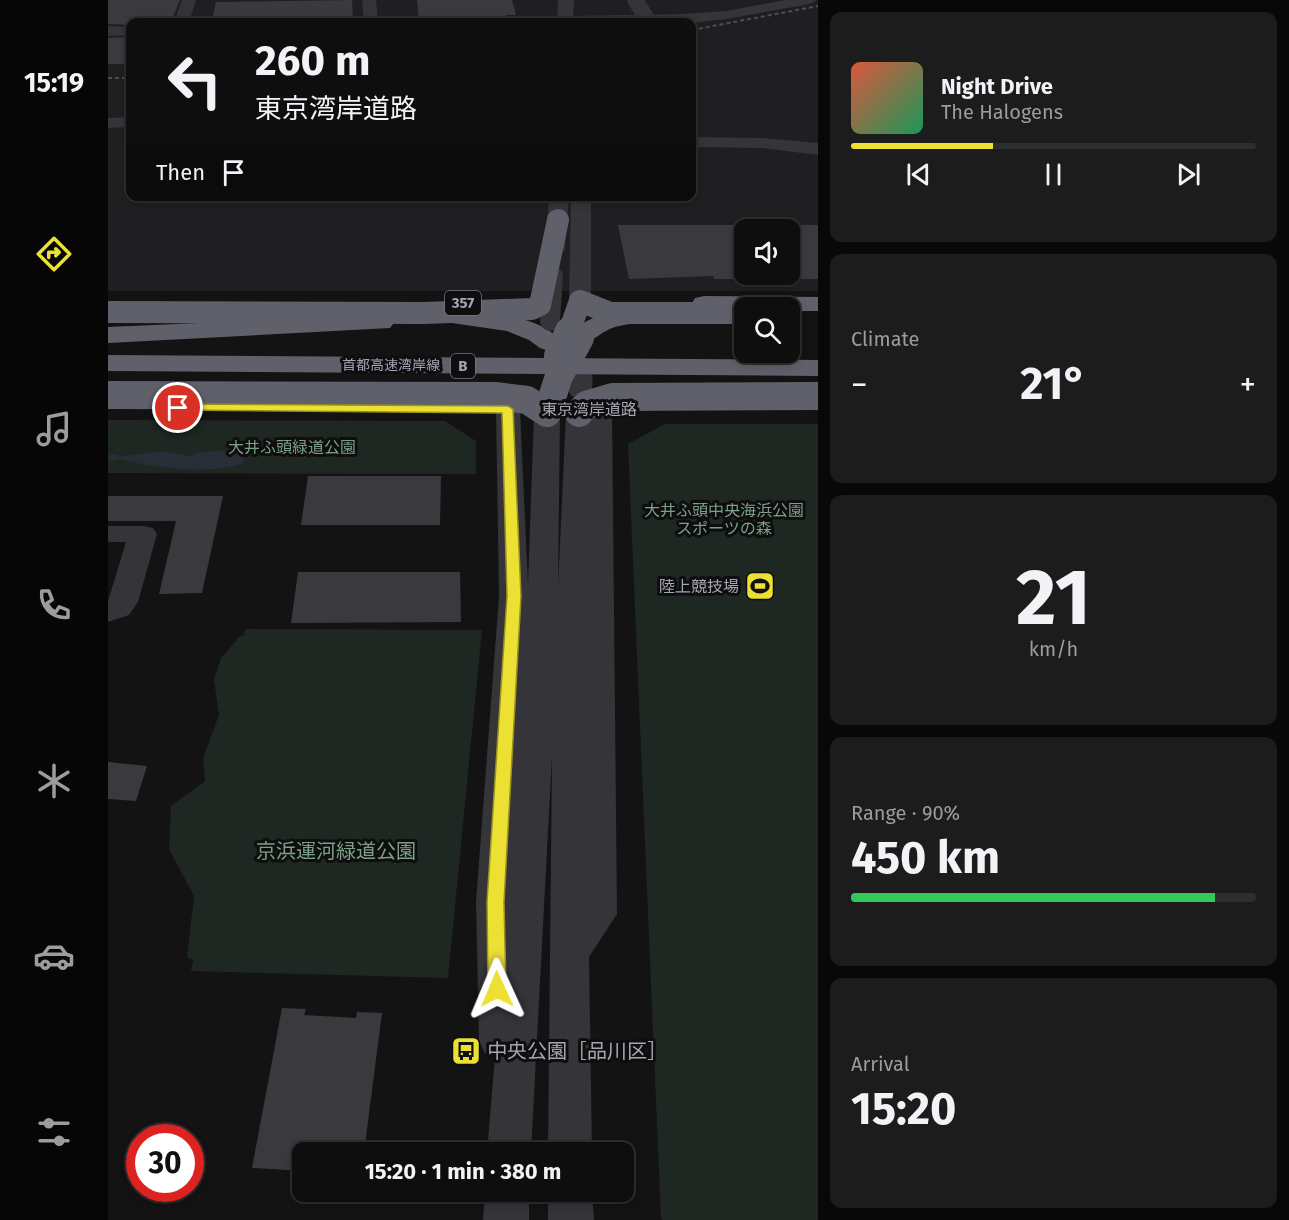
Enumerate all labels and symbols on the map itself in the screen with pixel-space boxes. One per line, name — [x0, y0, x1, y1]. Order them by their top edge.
road number: 357 — [445, 291, 481, 315]
road number: B — [451, 354, 475, 378]
street label: 首都高速湾岸線 — [342, 357, 440, 374]
pin — [152, 382, 203, 433]
street label: 東京湾岸道路 — [541, 400, 637, 419]
park label: 大井ふ頭緑道公園 — [228, 438, 356, 457]
park label: 大井ふ頭中央海浜公園 スポーツの森 — [644, 501, 804, 538]
sports icon: 陸上競技場 — [744, 570, 776, 602]
place label: 陸上競技場 — [659, 577, 739, 596]
park label: 京浜運河緑道公園 — [256, 839, 416, 863]
position arrow — [465, 957, 529, 1021]
bus stop icon: 中央公園［品川区］ — [450, 1035, 482, 1067]
place label: 中央公園［品川区］ — [487, 1039, 667, 1063]
speed limit sign: 30 — [126, 1124, 204, 1202]

